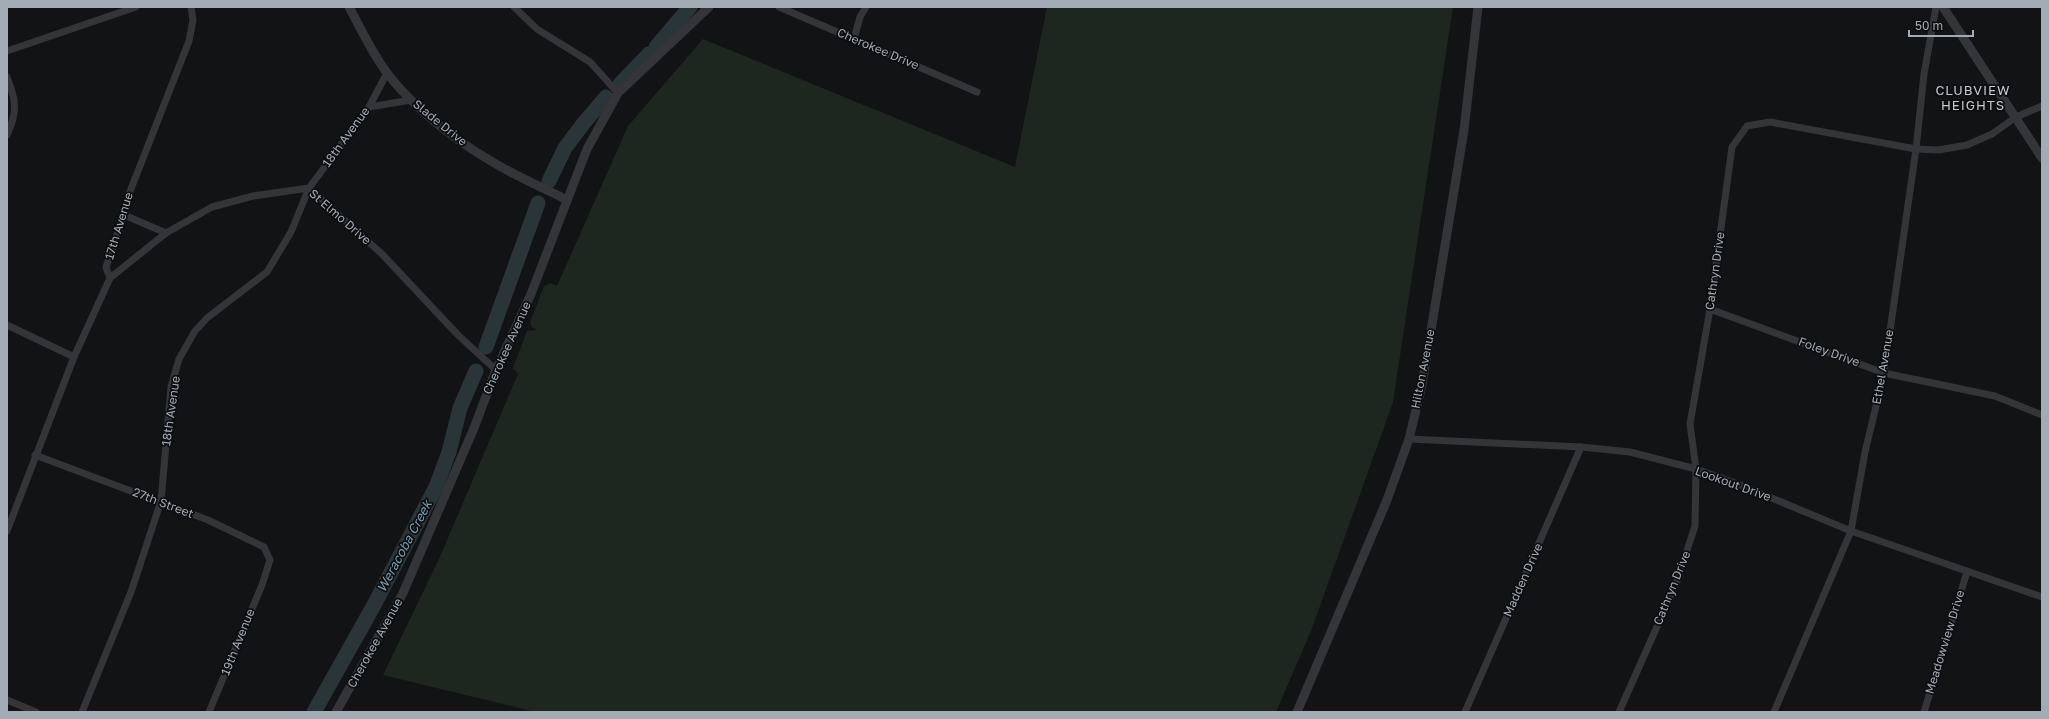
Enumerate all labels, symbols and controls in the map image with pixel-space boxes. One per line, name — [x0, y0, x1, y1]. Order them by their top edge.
scale bar — [1909, 12, 1973, 38]
text: 50 m — [1915, 18, 1943, 33]
street label: Cherokee Drive — [835, 25, 921, 73]
district label: CLUBVIEW HEIGHTS — [1935, 82, 2011, 113]
street label: Slade Drive — [410, 96, 470, 149]
street label: 18th Avenue — [319, 104, 372, 170]
street label: St Elmo Drive — [306, 186, 374, 248]
street label: 17th Avenue — [101, 190, 136, 261]
street label: Cathryn Drive — [1702, 231, 1727, 311]
street label: Cherokee Avenue — [479, 299, 534, 397]
street label: Hilton Avenue — [1407, 328, 1438, 410]
street label: Ethel Avenue — [1869, 328, 1896, 405]
street label: Foley Drive — [1796, 334, 1862, 370]
street label: 18th Avenue — [158, 375, 183, 447]
street label: Lookout Drive — [1693, 463, 1773, 504]
street label: 27th Street — [131, 484, 196, 521]
water label: Weracoba Creek — [373, 496, 436, 595]
street label: Madden Drive — [1500, 541, 1545, 619]
street label: Cathryn Drive — [1650, 548, 1693, 627]
street label: Meadowview Drive — [1922, 588, 1967, 696]
street label: Cherokee Avenue — [344, 595, 405, 690]
street label: 19th Avenue — [217, 606, 258, 677]

